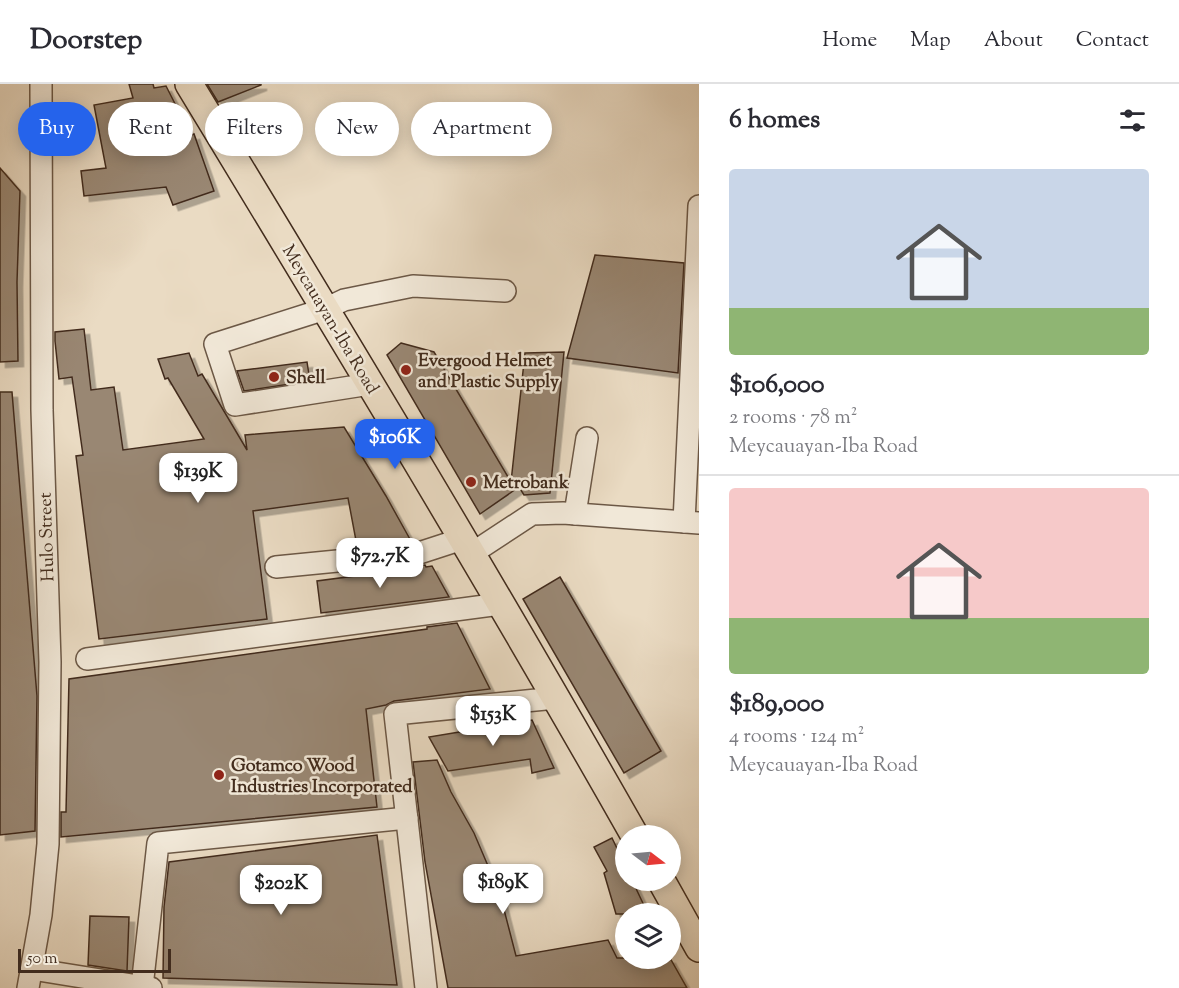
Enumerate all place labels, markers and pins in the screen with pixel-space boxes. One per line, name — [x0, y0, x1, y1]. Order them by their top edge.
place label: Evergood Helmet and Plastic Supply — [418, 349, 559, 396]
marker: Evergood Helmet and Plastic Supply — [399, 363, 413, 377]
place label: Shell — [286, 366, 326, 392]
marker: Shell — [267, 370, 281, 384]
pin: $106K — [353, 419, 437, 470]
pin: $139K — [156, 453, 240, 504]
place label: Metrobank — [483, 471, 569, 497]
marker: Metrobank — [464, 475, 478, 489]
pin: $72.7K — [331, 538, 429, 589]
pin: $153K — [451, 696, 535, 747]
place label: Gotamco Wood Industries Incorporated — [231, 754, 413, 801]
marker: Gotamco Wood Industries Incorporated — [212, 768, 226, 782]
pin: $189K — [461, 864, 545, 915]
pin: $202K — [239, 865, 323, 916]

